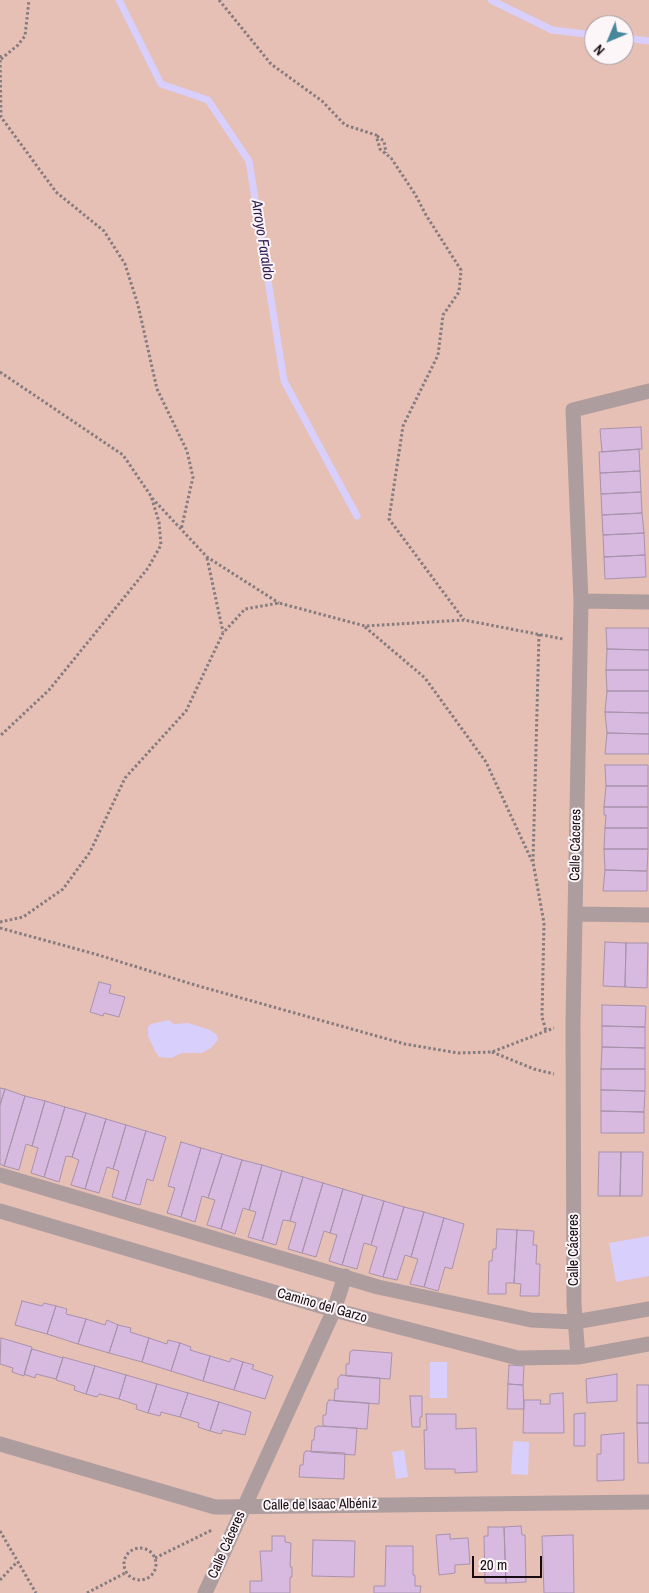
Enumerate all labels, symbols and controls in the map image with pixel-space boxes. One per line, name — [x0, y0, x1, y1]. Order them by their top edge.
north arrow — [584, 15, 634, 65]
text: N — [590, 41, 608, 59]
water label: Arroyo Faraldo — [247, 199, 277, 281]
street label: Calle Cáceres — [567, 809, 585, 881]
street label: Calle Cáceres — [566, 1214, 582, 1286]
street label: Camino del Garzo — [275, 1285, 369, 1327]
street label: Calle de Isaac Albéniz — [263, 1496, 377, 1514]
street label: Calle Cáceres — [205, 1509, 249, 1581]
scale bar — [474, 1546, 544, 1578]
text: 20 m — [480, 1554, 507, 1575]

